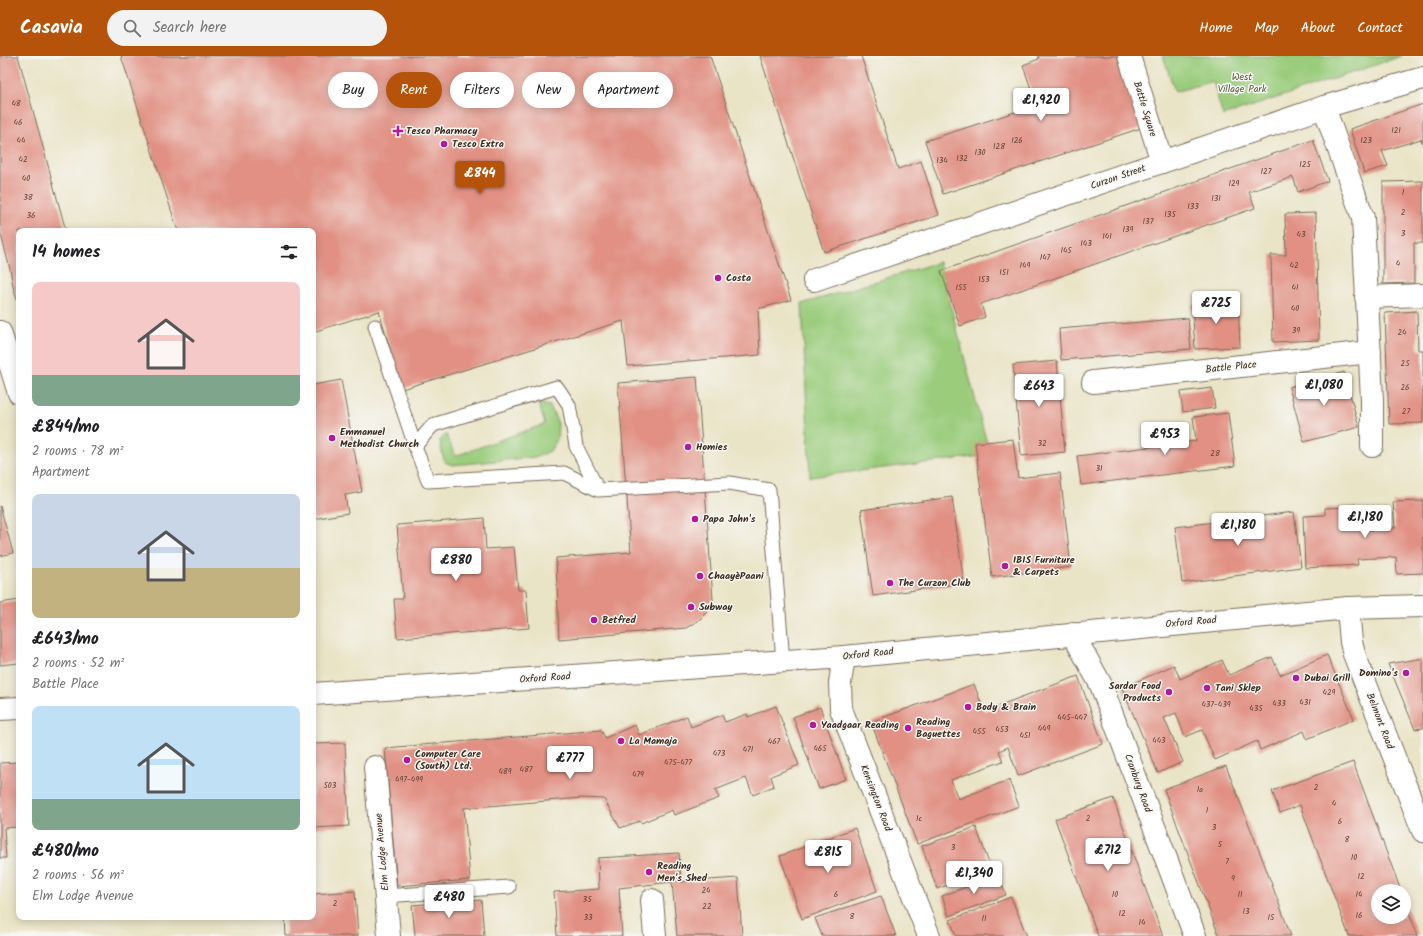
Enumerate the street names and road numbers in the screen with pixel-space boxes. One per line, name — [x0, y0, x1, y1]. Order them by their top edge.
street label: Battle Square — [1129, 79, 1161, 139]
street label: Curzon Street — [1088, 160, 1148, 194]
street label: Battle Place — [1205, 356, 1258, 378]
street label: Oxford Road — [1165, 612, 1218, 632]
street label: Oxford Road — [842, 643, 895, 665]
street label: Oxford Road — [519, 668, 572, 688]
street label: Belmont Road — [1362, 691, 1398, 752]
street label: Cranbury Road — [1120, 751, 1156, 816]
street label: Kensington Road — [856, 762, 896, 835]
street label: Elm Lodge Avenue — [371, 812, 393, 892]

